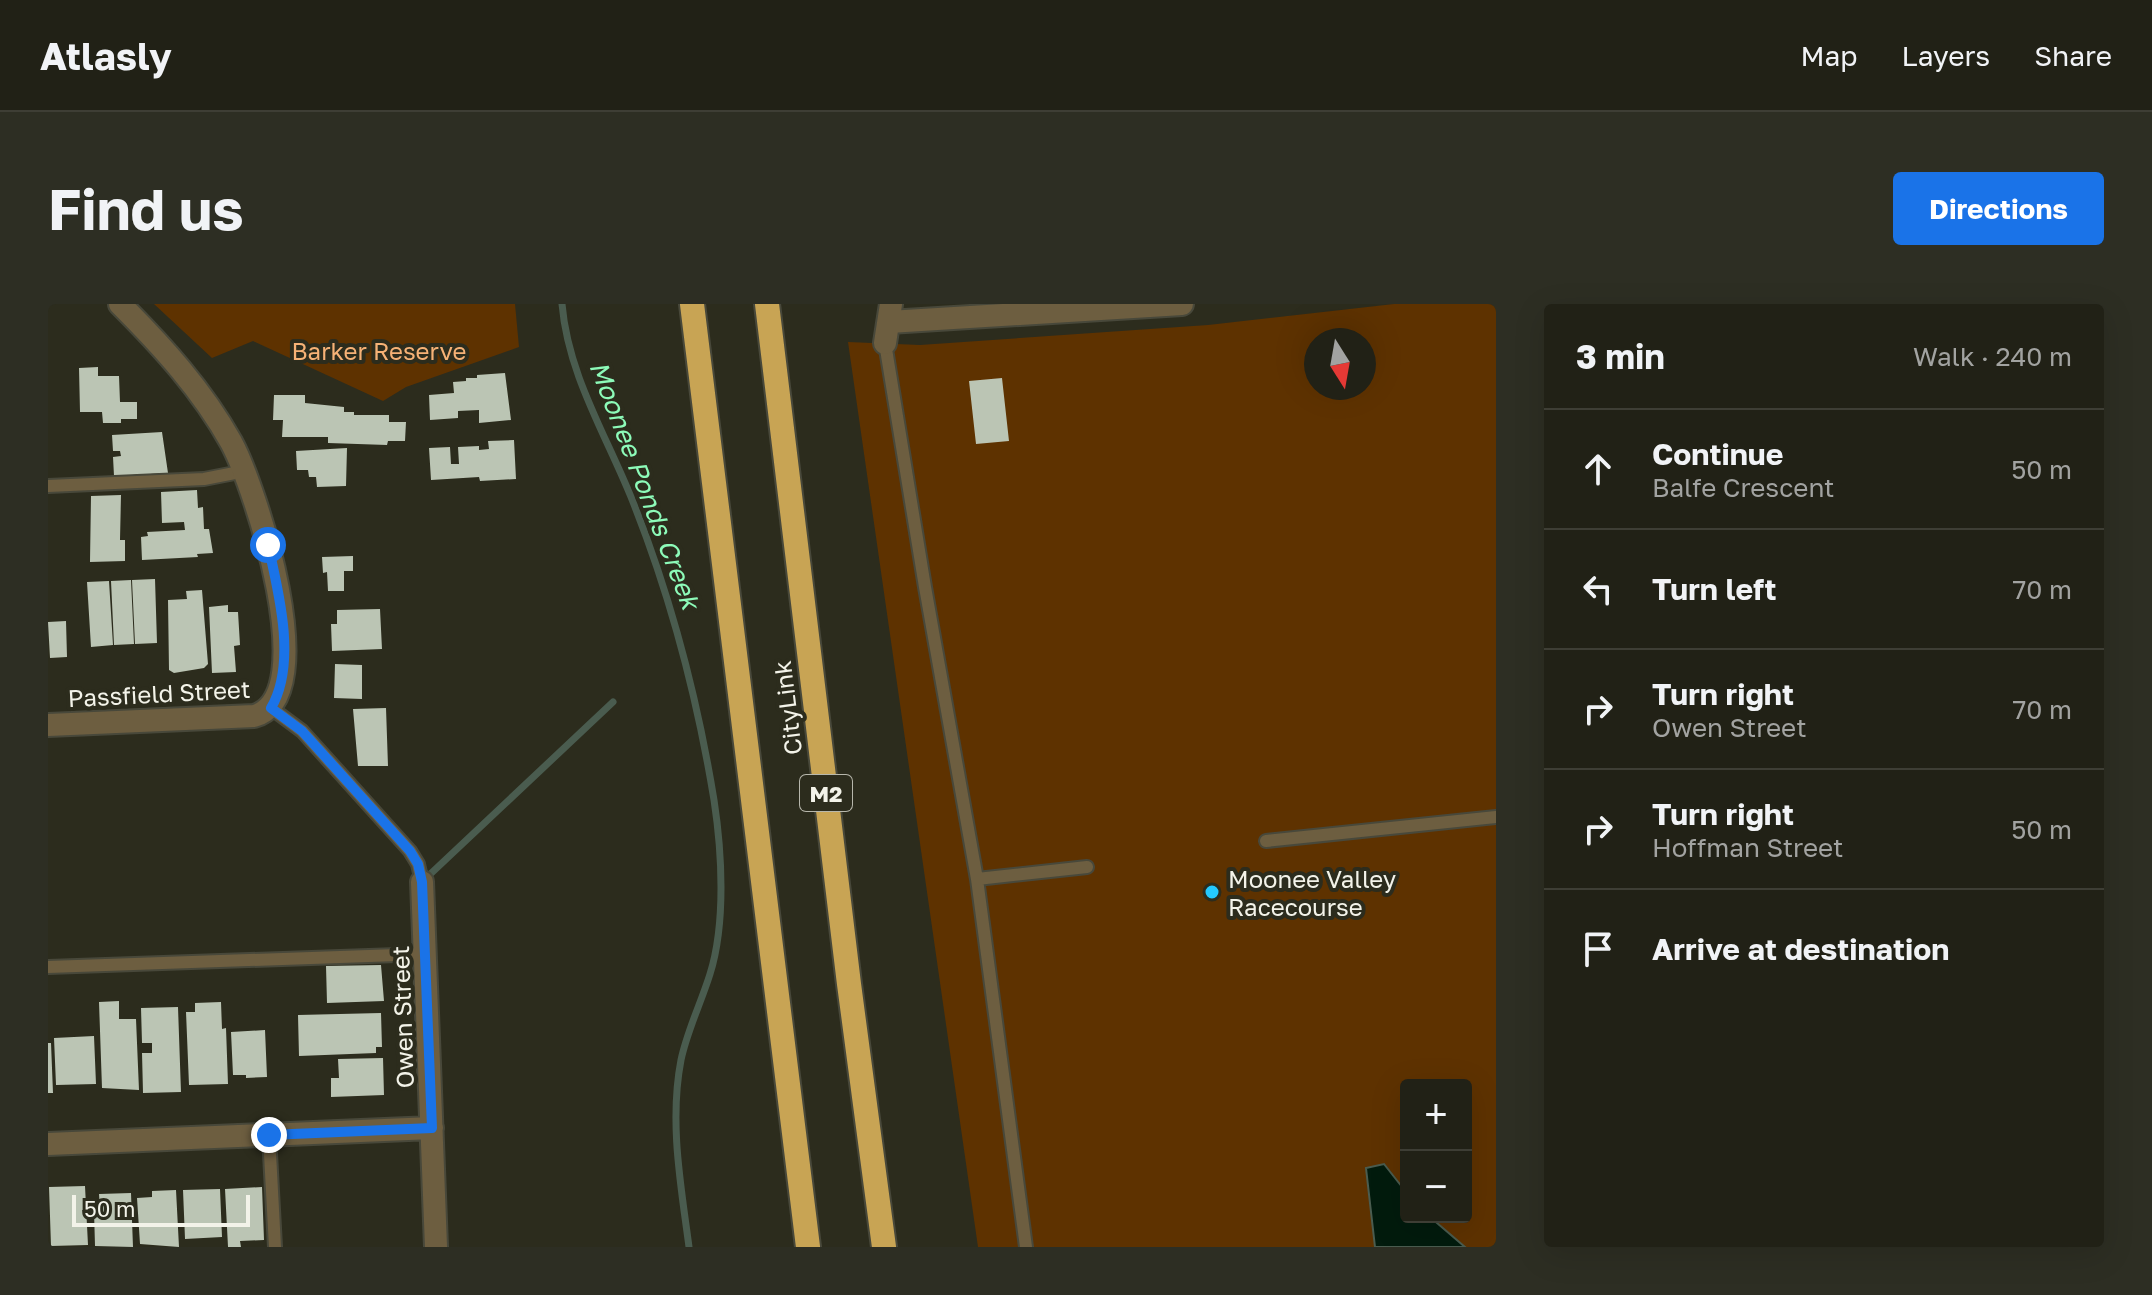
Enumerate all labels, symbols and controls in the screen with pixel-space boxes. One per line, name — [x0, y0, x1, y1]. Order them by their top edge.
text: Atlasly — [40, 33, 172, 78]
text: Map — [1800, 39, 1858, 72]
text: Layers — [1902, 39, 1990, 72]
text: Share — [2034, 39, 2112, 72]
button: Directions — [1893, 172, 2104, 245]
text: Find us — [48, 175, 244, 242]
north arrow — [1304, 328, 1376, 400]
park label: Barker Reserve — [292, 336, 466, 365]
text: 3 min — [1576, 336, 1665, 376]
text: Walk · 240 m — [1913, 341, 2072, 372]
water label: Moonee Ponds Creek — [583, 357, 707, 616]
text: Continue — [1652, 436, 1783, 472]
icon: ahead — [1576, 447, 1620, 491]
text: 50 m — [2011, 454, 2072, 485]
text: Balfe Crescent — [1652, 472, 1835, 503]
route start — [250, 527, 286, 563]
icon: left — [1576, 567, 1620, 611]
text: Turn left — [1652, 571, 1777, 607]
text: 70 m — [2013, 574, 2072, 605]
street label: CityLink — [767, 659, 807, 757]
street label: Passfield Street — [67, 674, 251, 712]
text: Turn right — [1652, 676, 1794, 712]
icon: right — [1576, 687, 1620, 731]
text: 70 m — [2013, 694, 2072, 725]
text: Owen Street — [1652, 712, 1807, 743]
road number: M2 — [800, 775, 852, 811]
text: Turn right — [1652, 796, 1794, 832]
icon: right — [1576, 807, 1620, 851]
text: 50 m — [2011, 814, 2072, 845]
text: Hoffman Street — [1652, 832, 1844, 863]
place label: Moonee Valley Racecourse — [1228, 864, 1396, 921]
marker: Moonee Valley Racecourse — [1203, 883, 1221, 901]
icon: arrive — [1576, 927, 1620, 971]
text: Arrive at destination — [1652, 931, 1949, 967]
street label: Owen Street — [385, 945, 419, 1089]
map controls — [1400, 1079, 1472, 1223]
button: + — [1400, 1079, 1472, 1151]
route end — [251, 1117, 287, 1153]
button: − — [1400, 1151, 1472, 1223]
scale bar — [72, 1191, 250, 1227]
text: 50 m — [84, 1195, 135, 1222]

